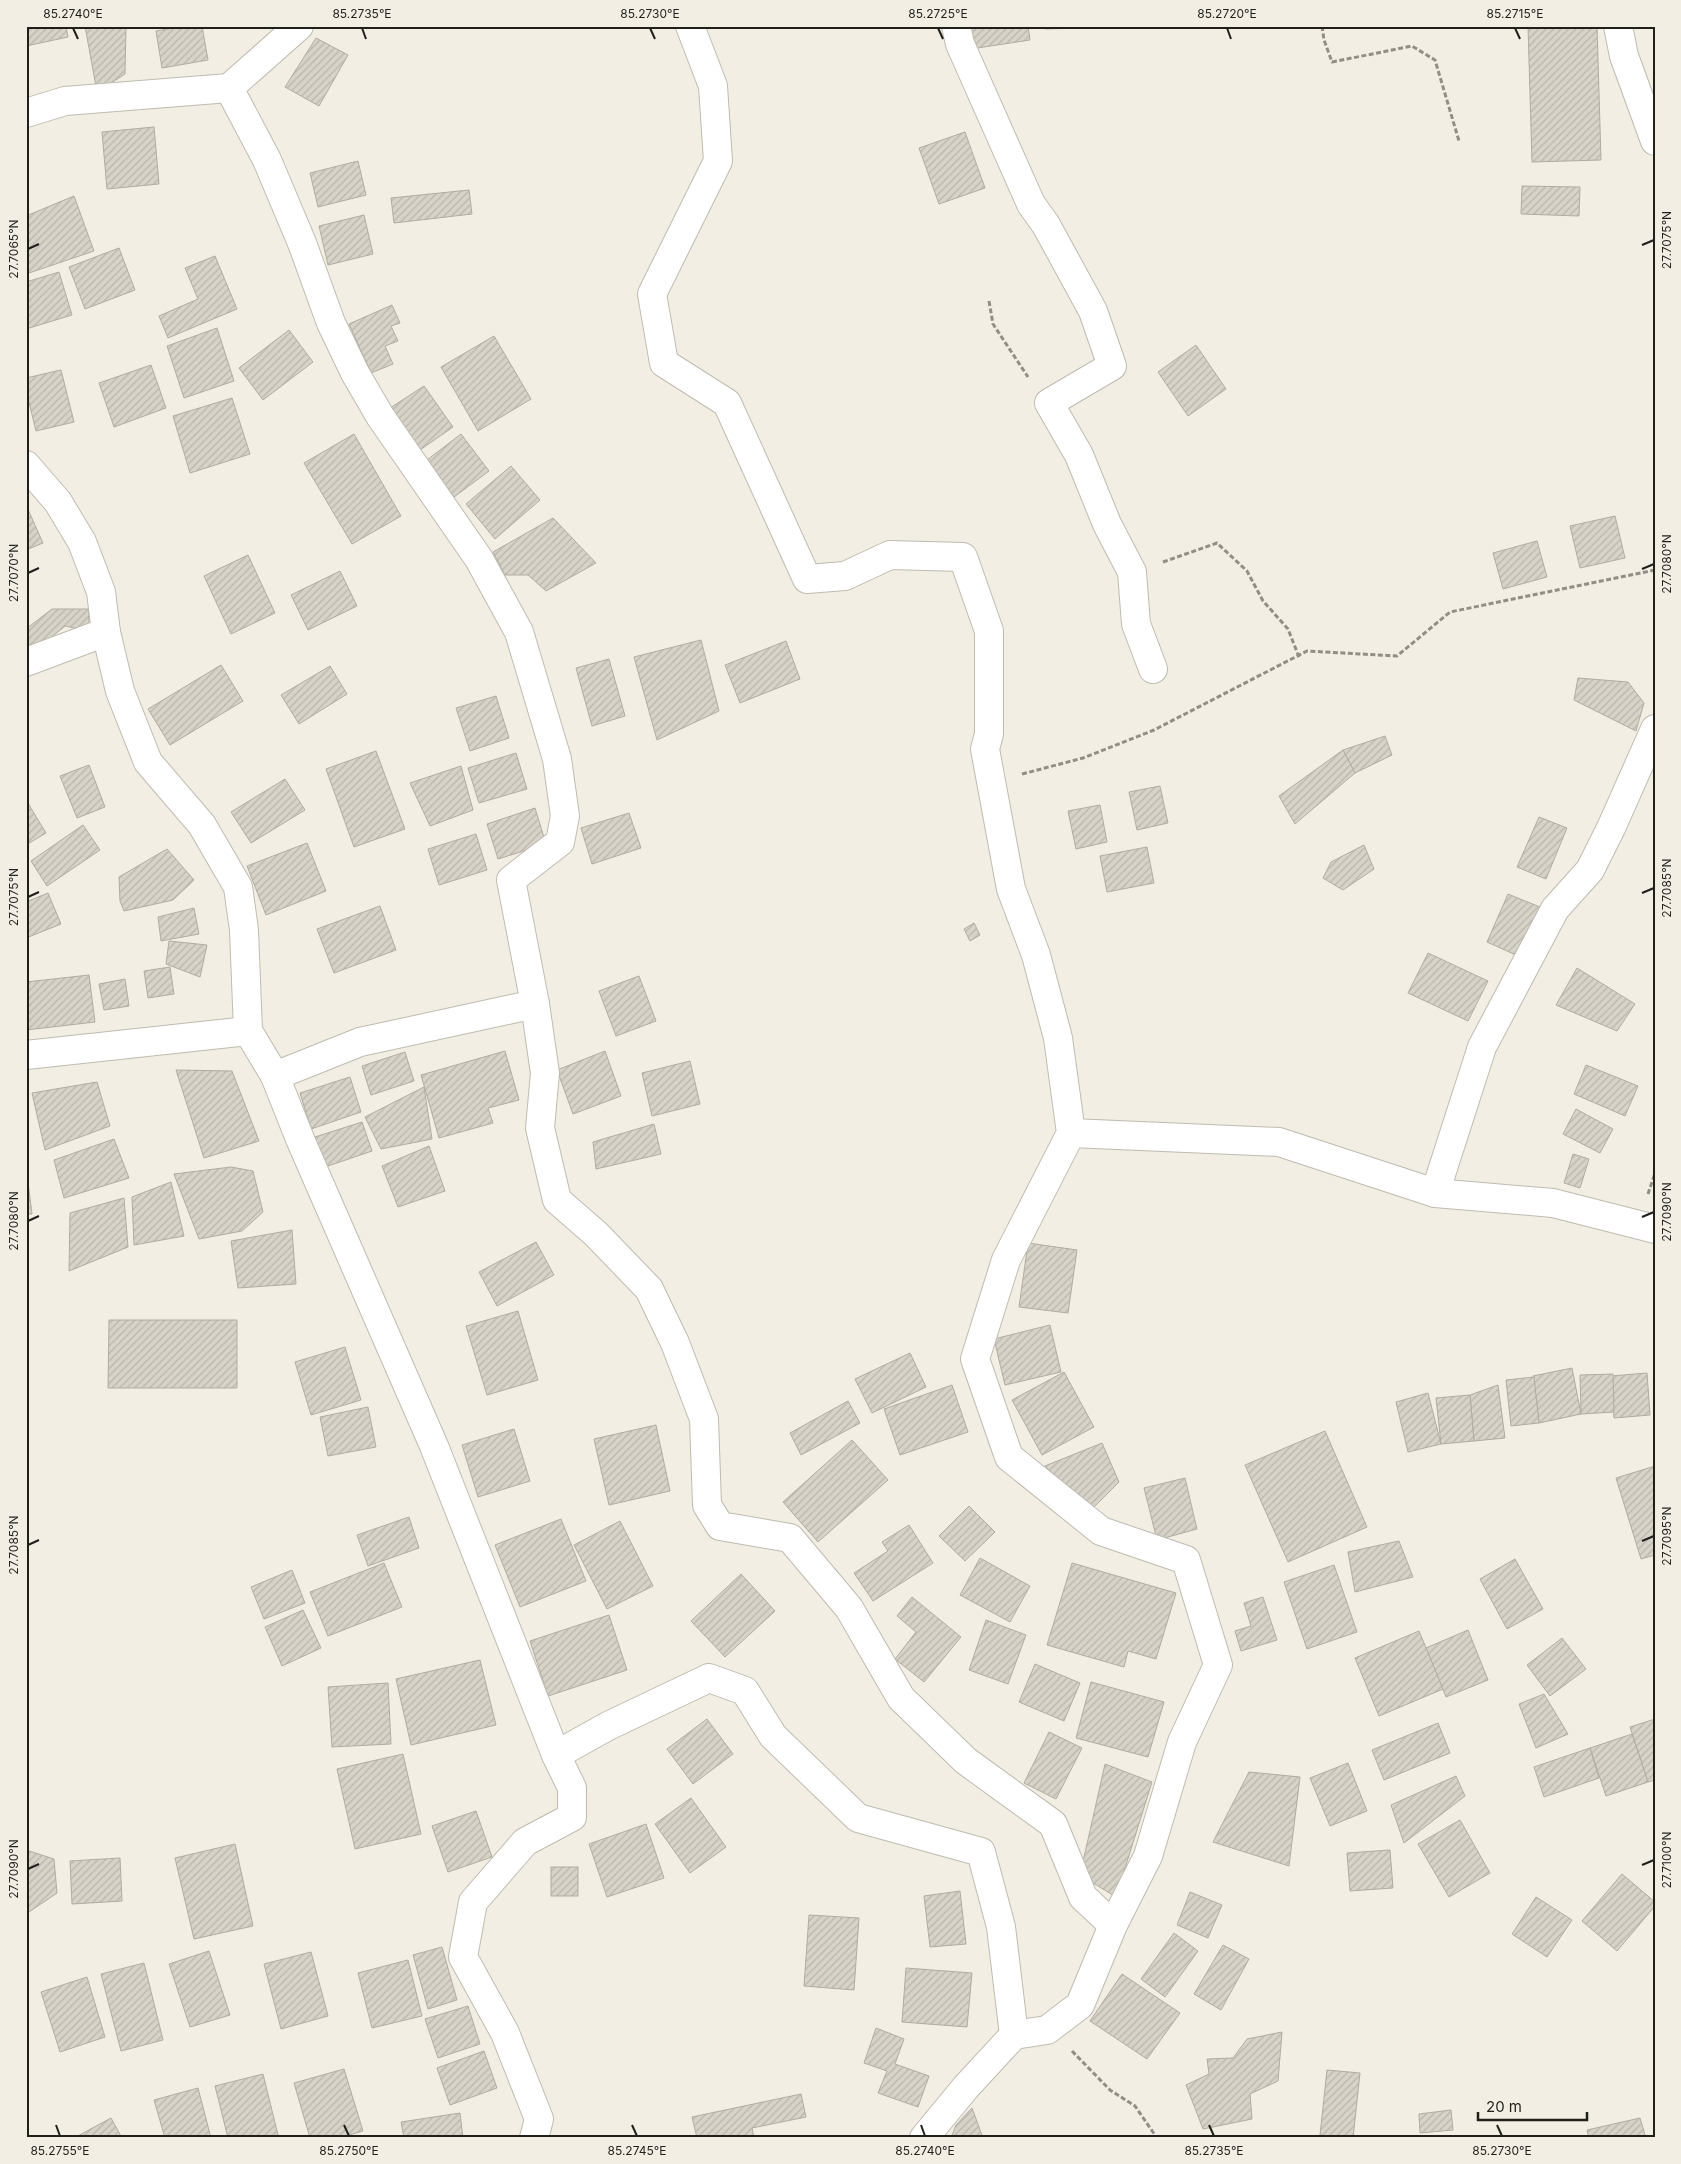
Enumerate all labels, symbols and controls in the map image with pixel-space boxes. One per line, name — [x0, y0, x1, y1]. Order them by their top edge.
text: 85.2740°E — [43, 6, 103, 21]
text: 85.2735°E — [332, 6, 392, 21]
text: 85.2730°E — [620, 6, 680, 21]
text: 85.2725°E — [908, 6, 968, 21]
text: 85.2720°E — [1197, 6, 1257, 21]
text: 85.2715°E — [1487, 6, 1543, 21]
text: 27.7075°N — [1659, 211, 1674, 269]
text: 27.7065°N — [6, 219, 21, 279]
text: 27.7080°N — [1659, 534, 1674, 594]
text: 27.7070°N — [6, 544, 21, 602]
text: 27.7085°N — [1659, 858, 1674, 918]
text: 27.7075°N — [6, 868, 21, 926]
text: 27.7090°N — [1659, 1182, 1674, 1242]
text: 27.7080°N — [6, 1191, 21, 1251]
text: 27.7095°N — [1659, 1506, 1674, 1566]
text: 27.7085°N — [6, 1515, 21, 1575]
text: 27.7100°N — [1659, 1831, 1674, 1889]
text: 27.7090°N — [6, 1839, 21, 1899]
scale bar — [1478, 2089, 1587, 2121]
text: 20 m — [1486, 2097, 1522, 2116]
text: 85.2755°E — [30, 2143, 90, 2158]
text: 85.2750°E — [319, 2143, 379, 2158]
text: 85.2745°E — [608, 2143, 667, 2158]
text: 85.2740°E — [895, 2143, 955, 2158]
text: 85.2735°E — [1184, 2143, 1244, 2158]
text: 85.2730°E — [1472, 2143, 1532, 2158]

